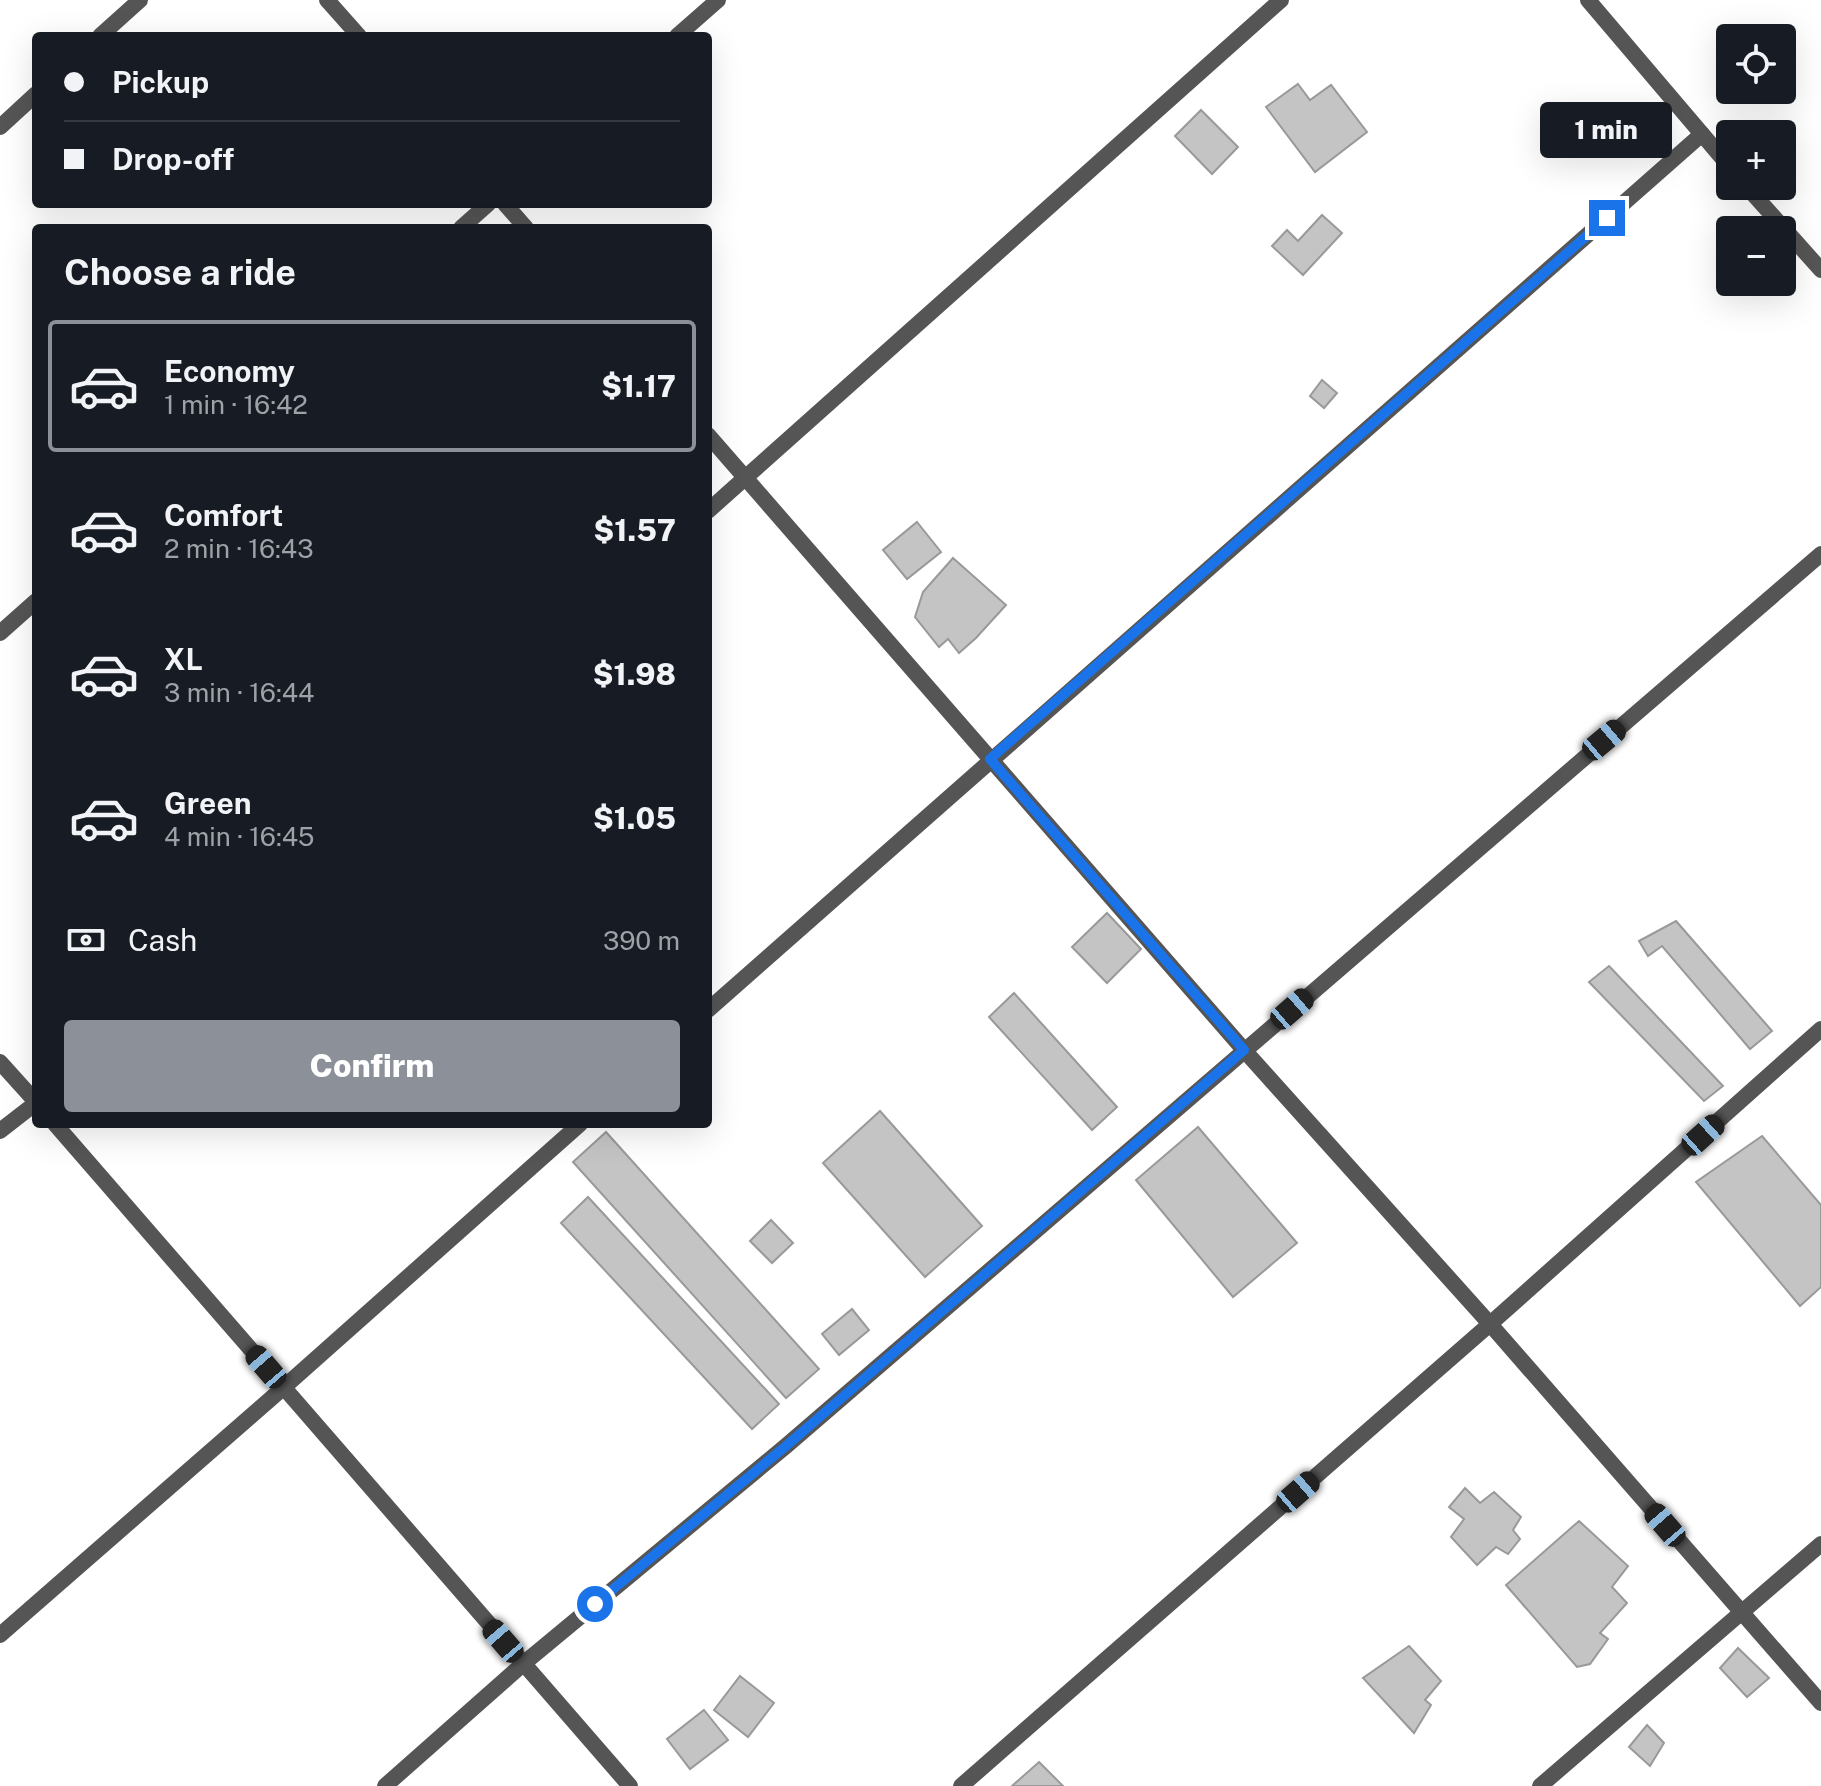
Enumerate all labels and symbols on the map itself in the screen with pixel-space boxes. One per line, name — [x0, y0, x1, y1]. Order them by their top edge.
callout: 1 min — [1541, 102, 1673, 158]
route end — [1589, 200, 1625, 236]
car — [1578, 715, 1630, 765]
car — [1266, 984, 1318, 1034]
car — [1677, 1110, 1729, 1160]
car — [241, 1341, 291, 1393]
car — [1272, 1467, 1324, 1517]
car — [1640, 1499, 1690, 1551]
route start — [577, 1586, 613, 1622]
car — [478, 1615, 528, 1667]

